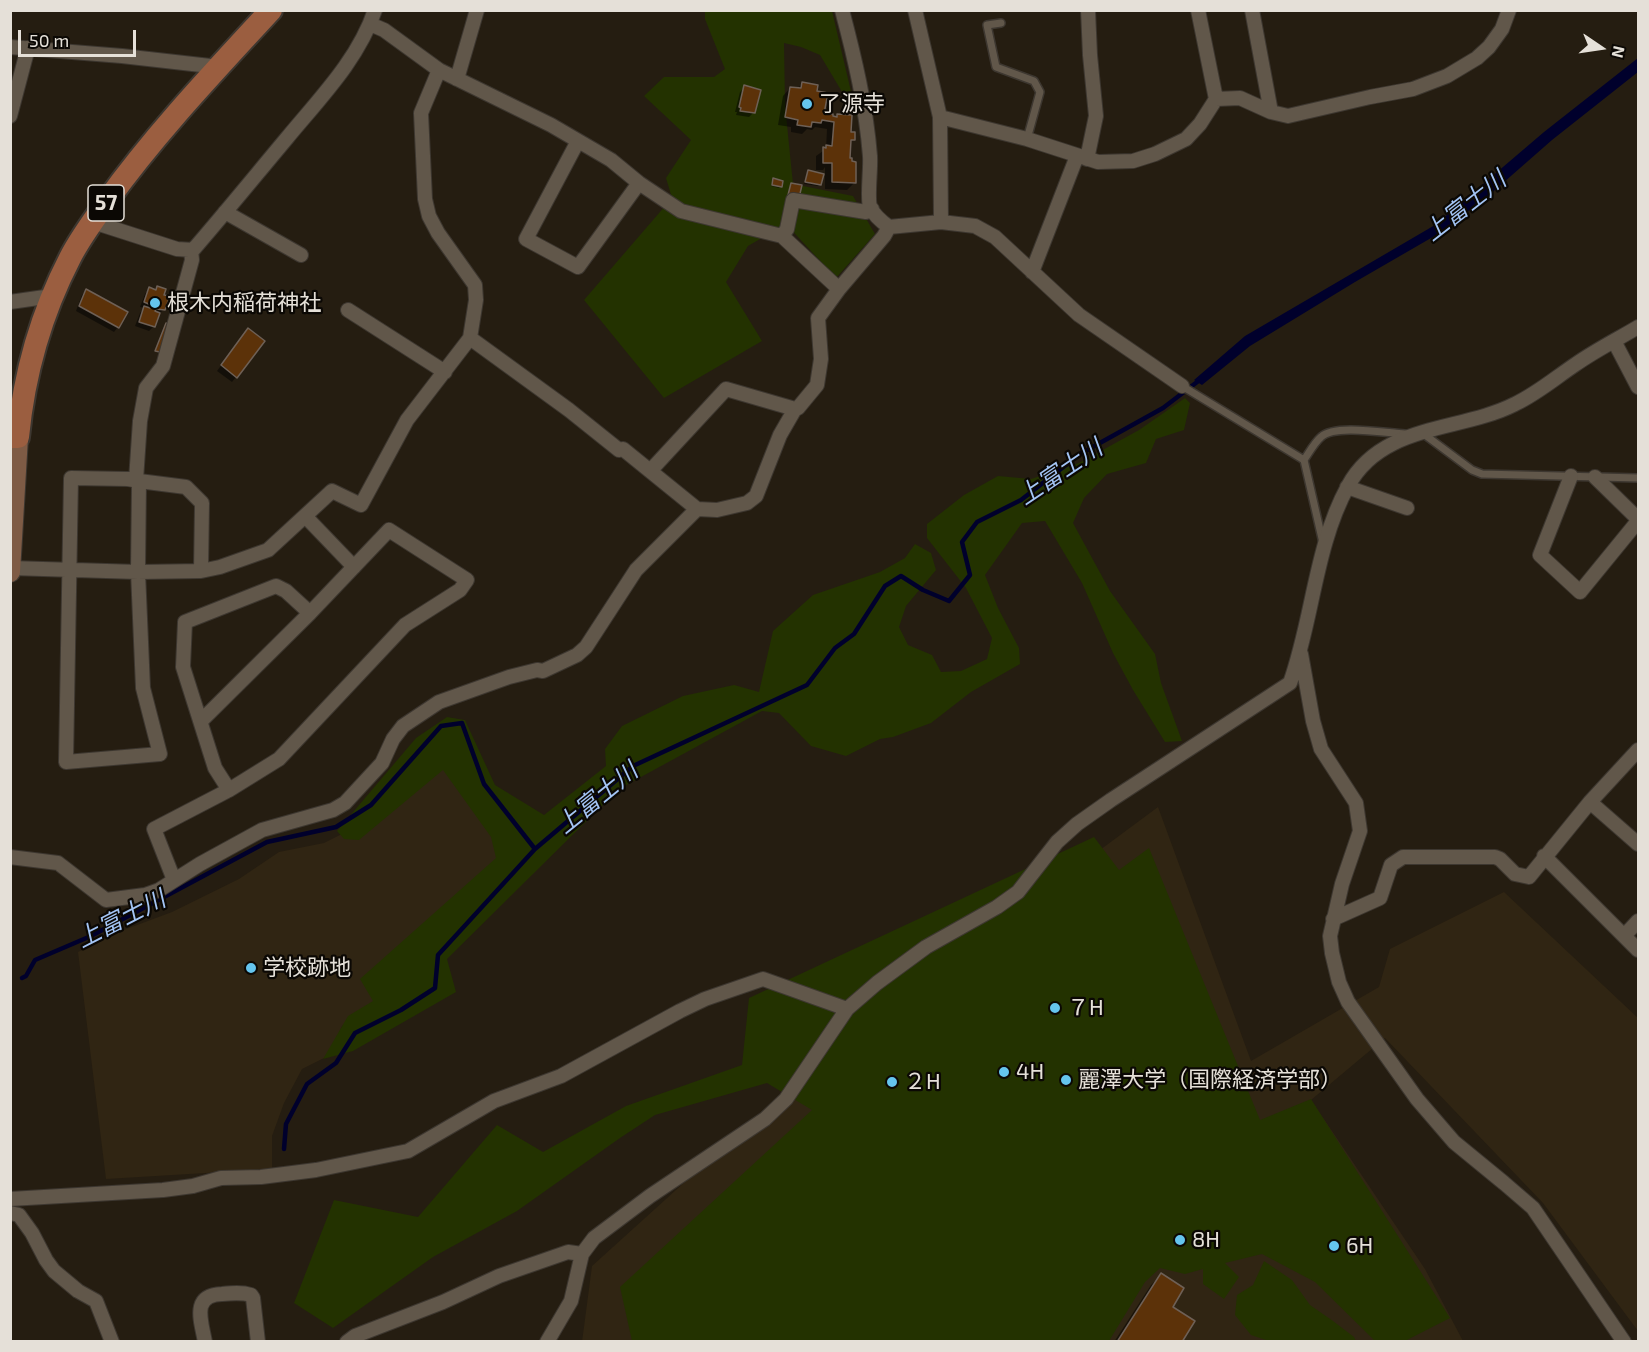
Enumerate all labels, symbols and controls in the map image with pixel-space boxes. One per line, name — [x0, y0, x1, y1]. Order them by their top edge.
scale bar — [21, 18, 140, 56]
north arrow — [1571, 18, 1631, 78]
text: 50 m — [29, 29, 69, 51]
text: N — [1608, 44, 1630, 60]
place label: 了源寺 — [819, 91, 885, 117]
marker: 了源寺 — [800, 97, 814, 111]
water label: 上富士川 — [1418, 165, 1512, 247]
road number: 57 — [88, 185, 124, 221]
place label: 根木内稲荷神社 — [167, 290, 321, 316]
marker: 根木内稲荷神社 — [148, 296, 162, 310]
water label: 上富士川 — [1012, 433, 1108, 511]
water label: 上富士川 — [551, 757, 643, 839]
water label: 上富士川 — [72, 884, 170, 954]
place label: 学校跡地 — [263, 955, 351, 981]
marker: 学校跡地 — [244, 961, 258, 975]
place label: ７H — [1067, 995, 1104, 1021]
marker: ７H — [1048, 1001, 1062, 1015]
place label: 4H — [1016, 1059, 1044, 1085]
marker: 4H — [997, 1065, 1011, 1079]
place label: 麗澤大学（国際経済学部） — [1078, 1067, 1342, 1093]
place label: ２H — [904, 1069, 941, 1095]
marker: 麗澤大学（国際経済学部） — [1059, 1073, 1073, 1087]
marker: ２H — [885, 1075, 899, 1089]
place label: 8H — [1192, 1227, 1220, 1253]
marker: 8H — [1173, 1233, 1187, 1247]
place label: 6H — [1346, 1233, 1373, 1259]
marker: 6H — [1327, 1239, 1341, 1253]

